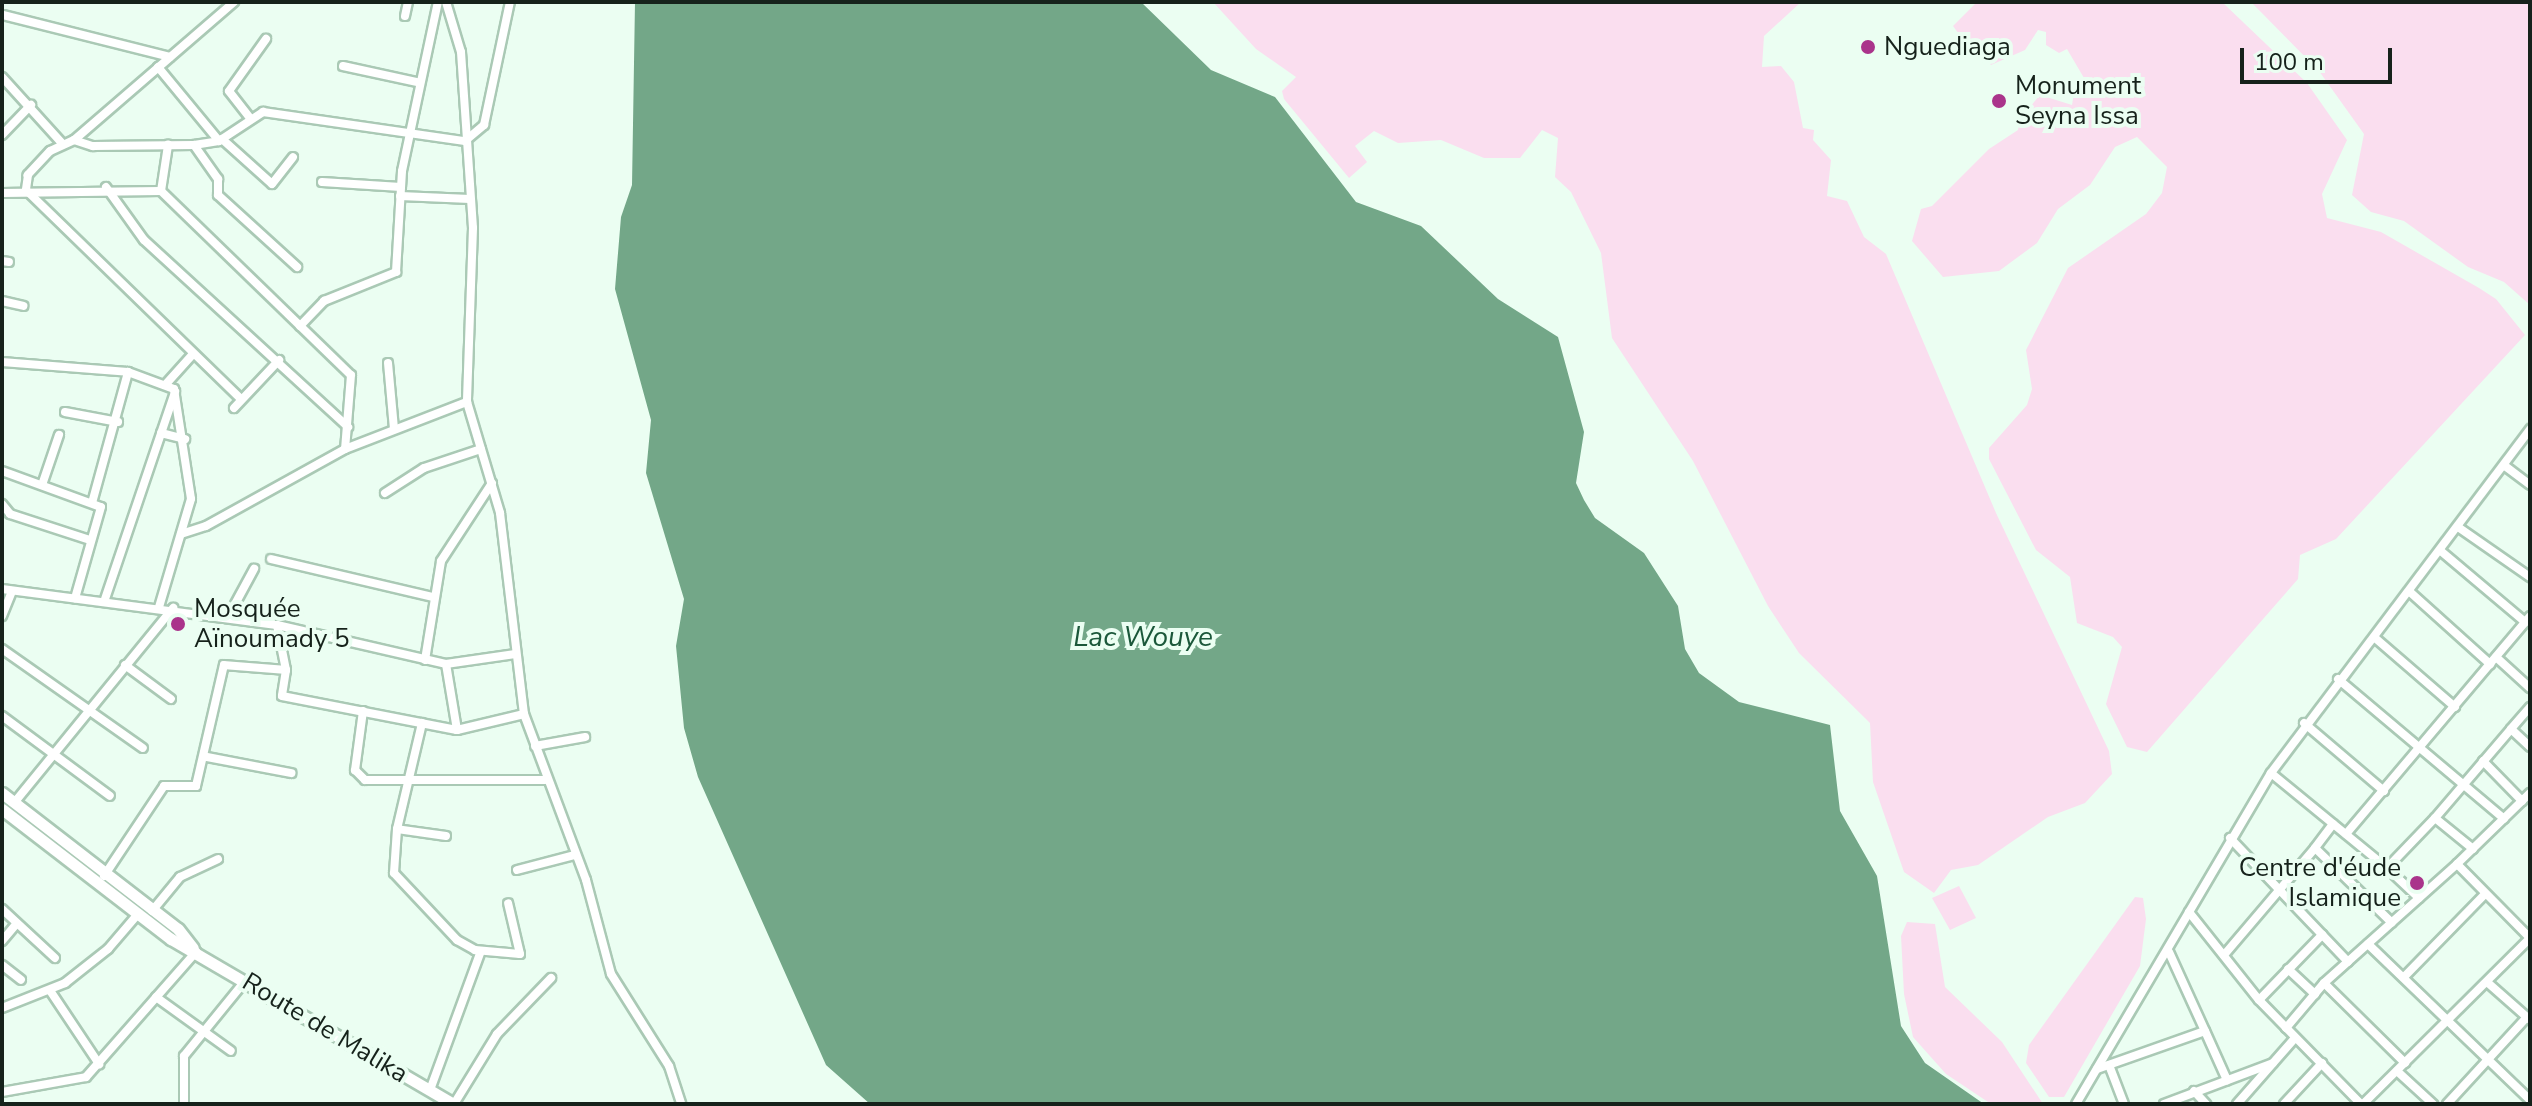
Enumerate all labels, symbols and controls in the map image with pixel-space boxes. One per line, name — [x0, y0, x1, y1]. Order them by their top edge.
place label: Nguediaga — [1884, 31, 2011, 63]
scale bar — [2244, 32, 2396, 82]
marker: Nguediaga — [1859, 38, 1877, 56]
text: 100 m — [2254, 46, 2324, 78]
place label: Monument Seyna Issa — [2015, 70, 2141, 132]
marker: Monument Seyna Issa — [1990, 92, 2008, 110]
place label: Mosquée Aïnoumady 5 — [194, 593, 350, 654]
marker: Mosquée Aïnoumady 5 — [169, 615, 187, 633]
water label: Lac Wouye — [1073, 620, 1213, 654]
place label: Centre d'éude Islamique — [2239, 852, 2401, 914]
marker: Centre d'éude Islamique — [2408, 874, 2426, 892]
street label: Route de Malika — [237, 966, 413, 1090]

